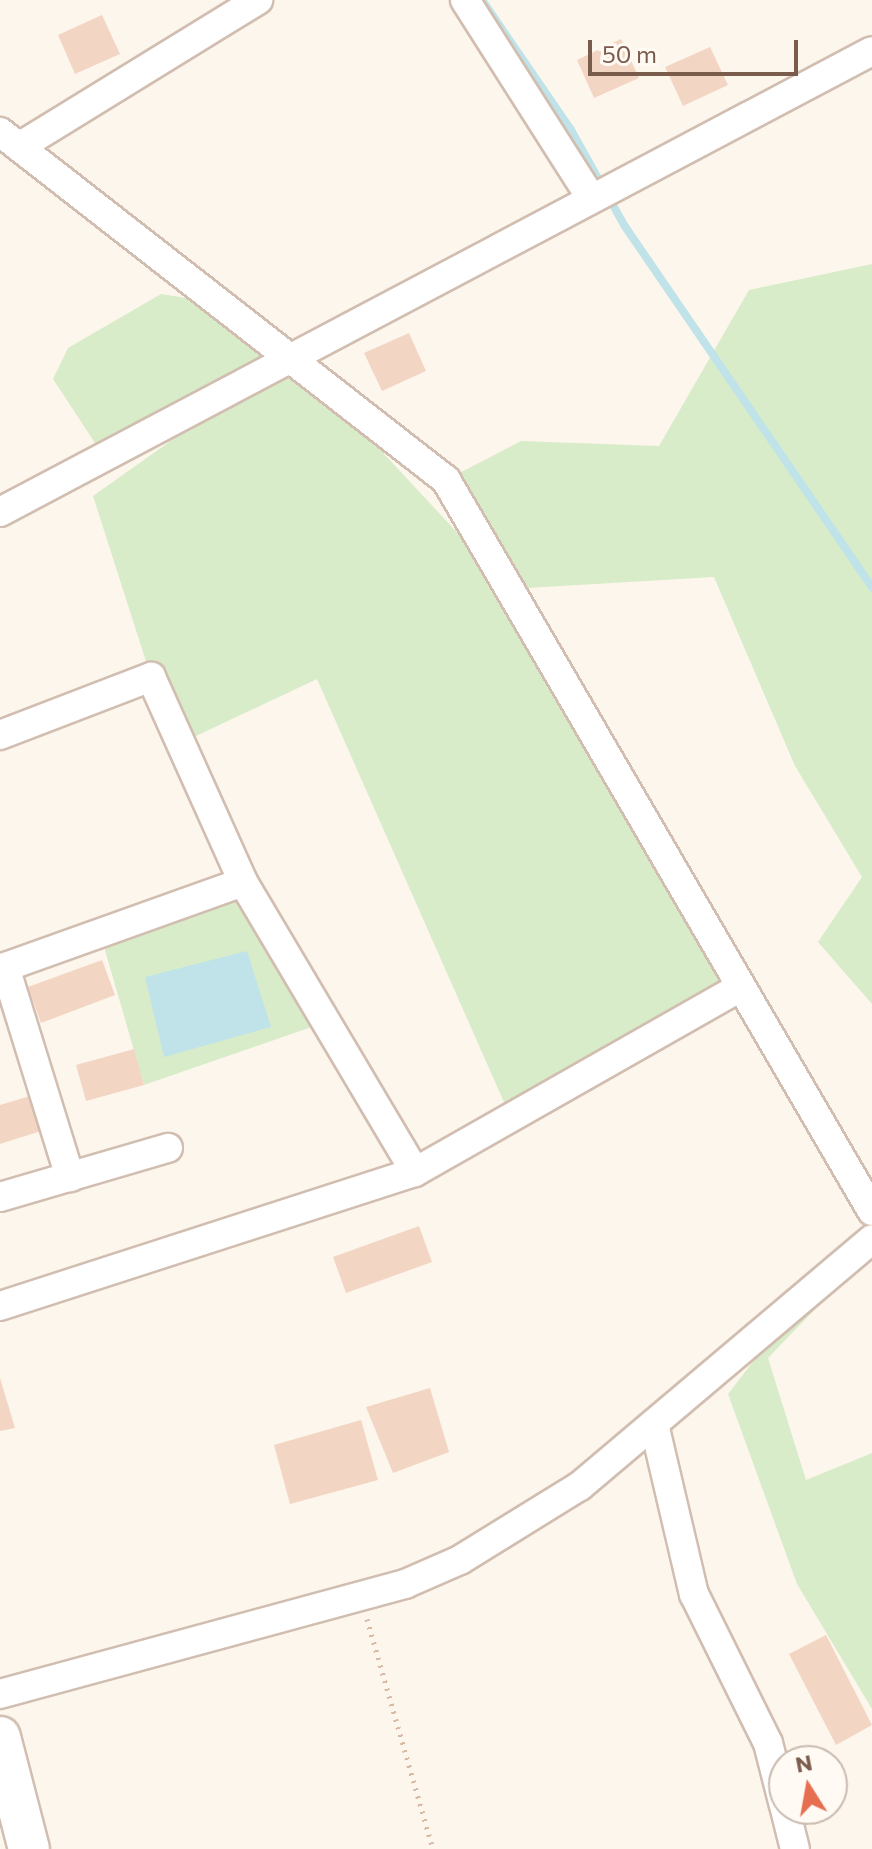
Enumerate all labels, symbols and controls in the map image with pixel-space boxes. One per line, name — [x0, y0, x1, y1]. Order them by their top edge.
scale bar — [592, 24, 802, 74]
text: 50 m — [602, 39, 657, 68]
north arrow — [768, 1745, 848, 1825]
text: N — [793, 1748, 814, 1778]

